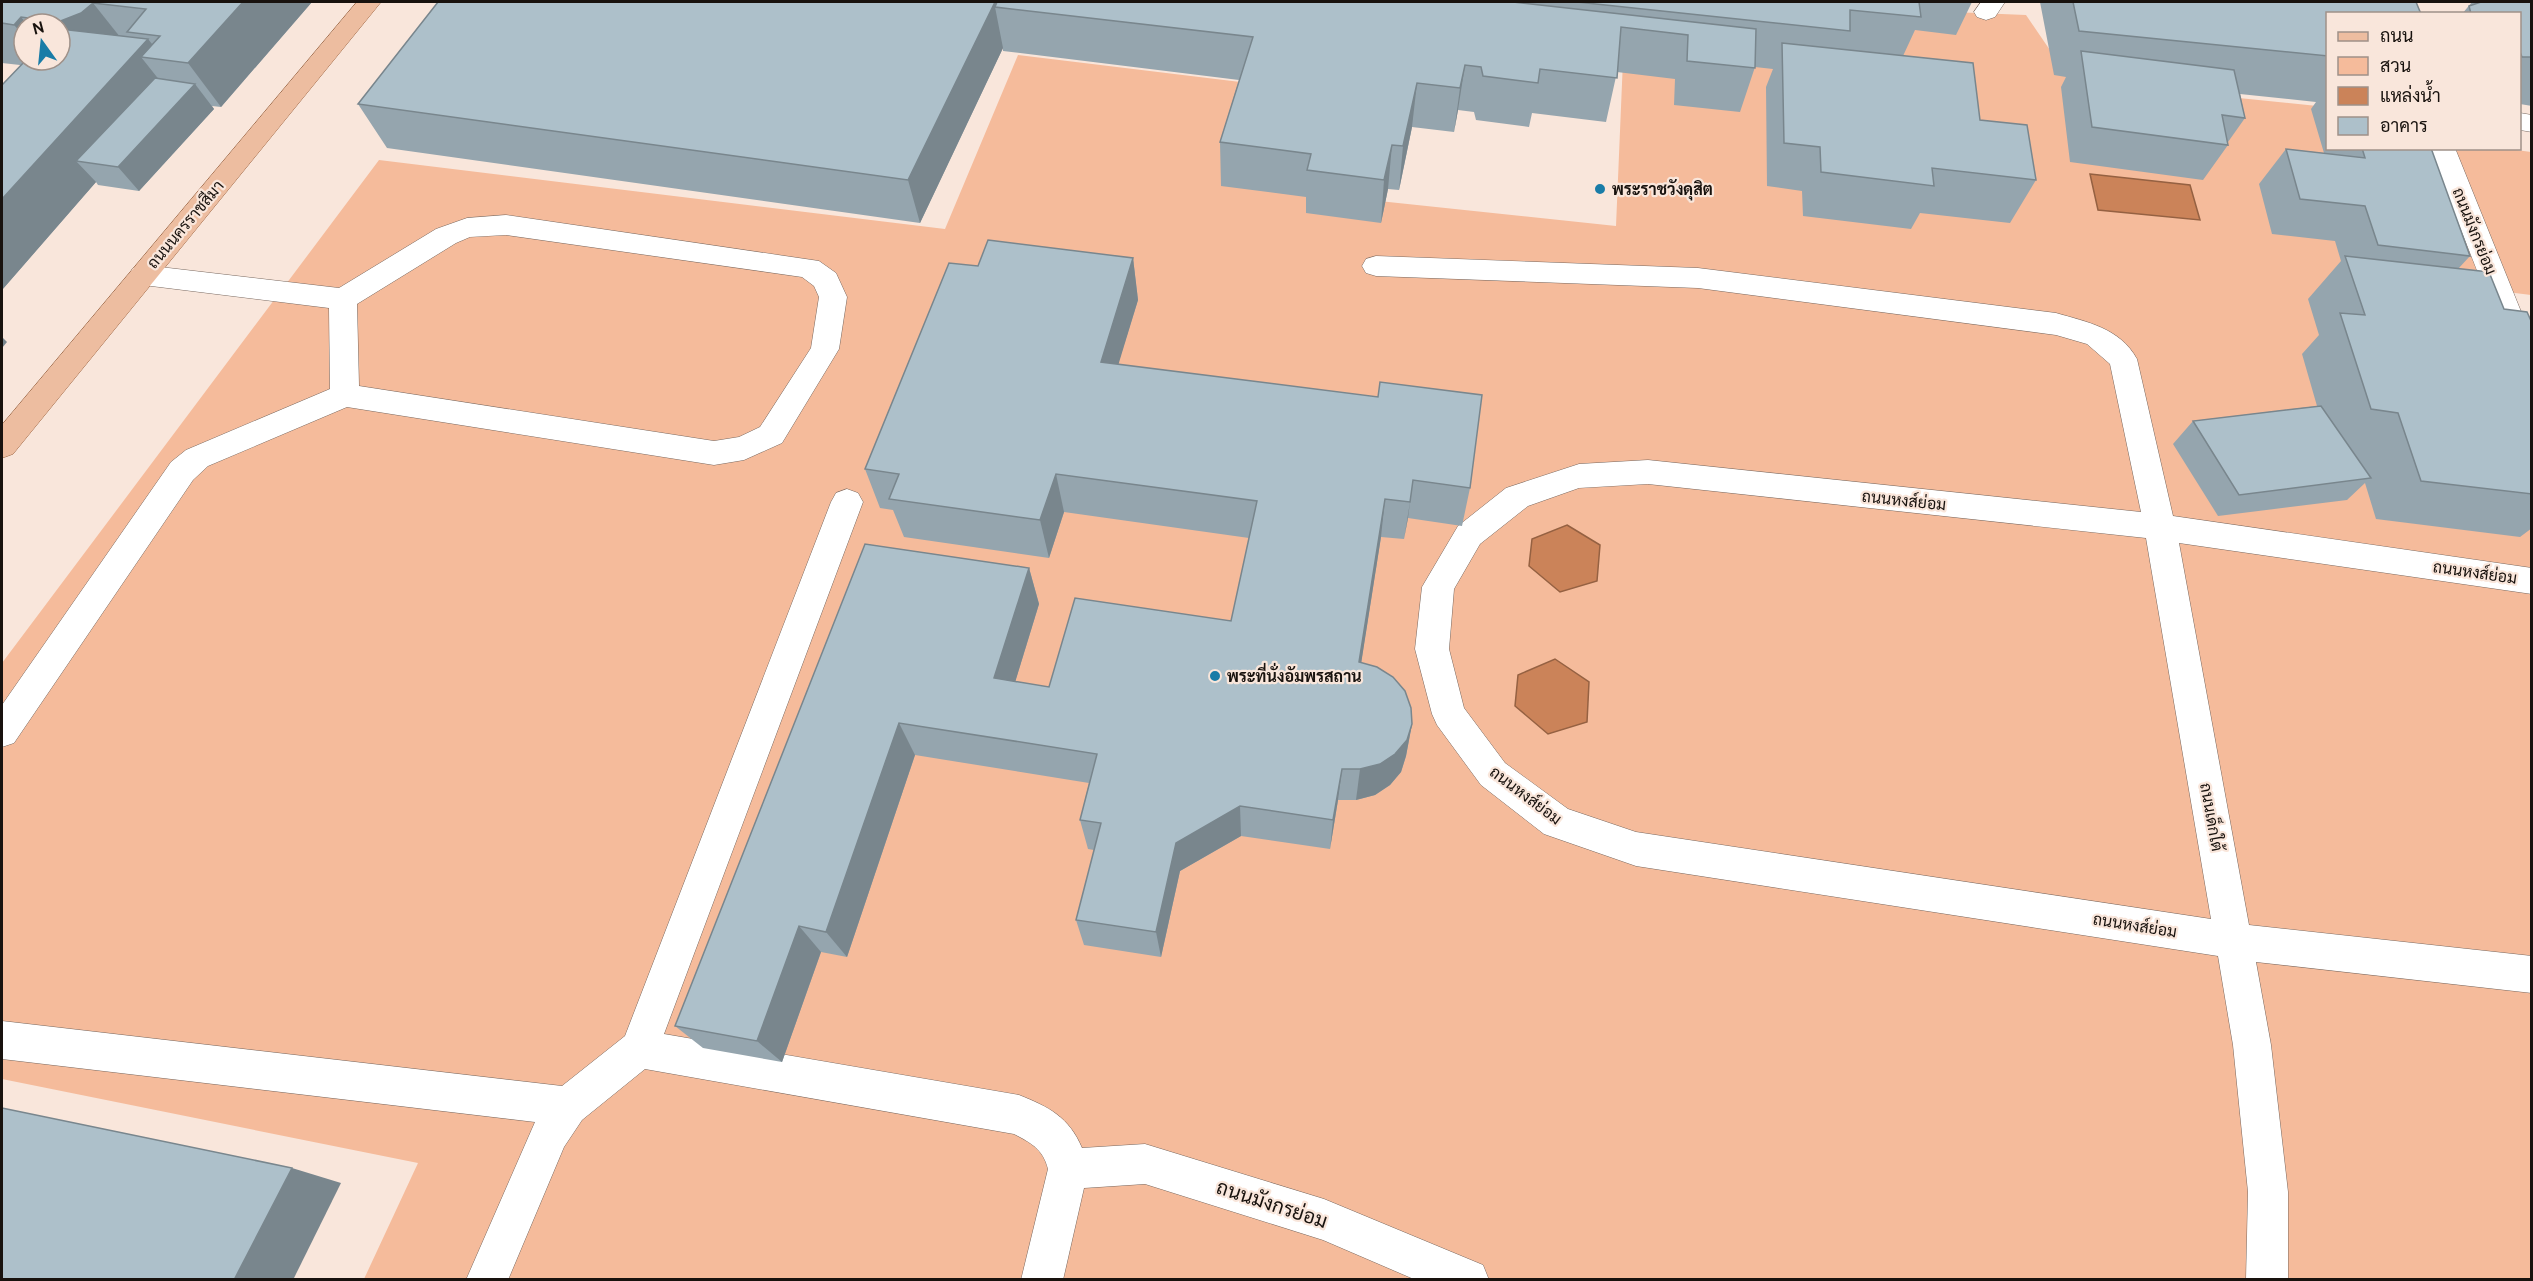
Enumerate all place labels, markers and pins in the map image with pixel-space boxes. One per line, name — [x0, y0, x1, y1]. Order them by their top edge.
place label: พระราชวังดุสิต — [1612, 179, 1713, 201]
marker: พระราชวังดุสิต — [1593, 182, 1607, 196]
place label: พระที่นั่งอัมพรสถาน — [1227, 662, 1362, 686]
marker: พระที่นั่งอัมพรสถาน — [1208, 669, 1222, 683]

